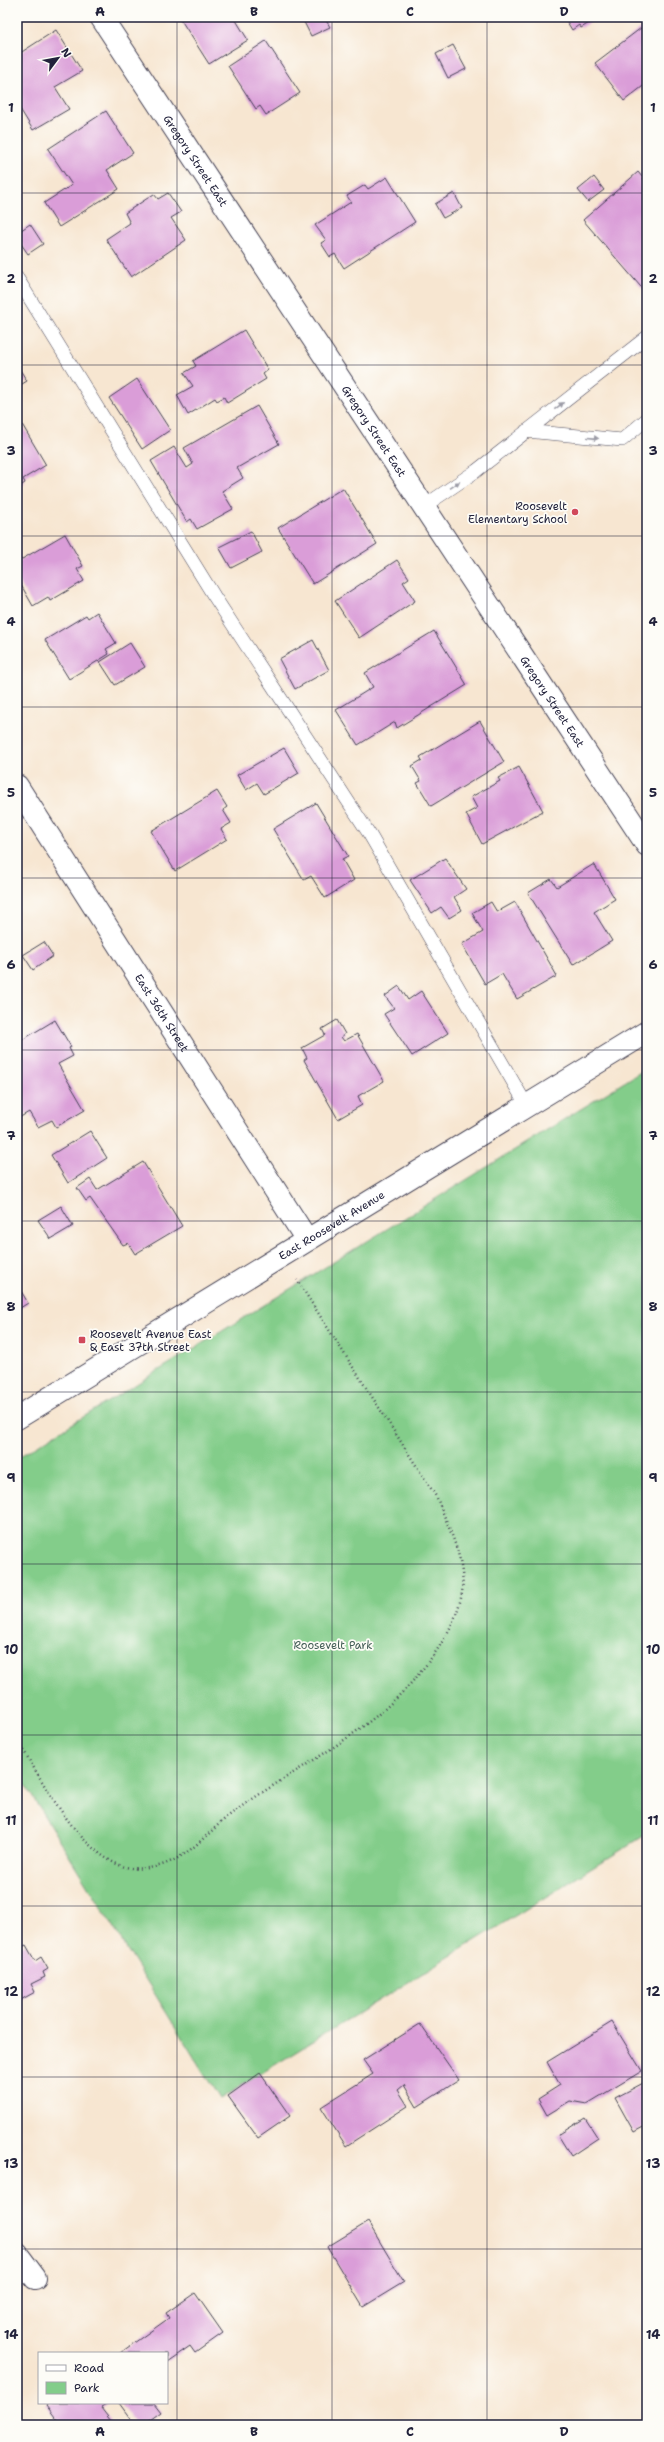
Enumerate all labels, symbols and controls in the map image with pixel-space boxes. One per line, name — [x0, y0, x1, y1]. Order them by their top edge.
text: A — [95, 3, 105, 20]
text: B — [250, 3, 258, 20]
text: C — [406, 3, 414, 20]
text: D — [559, 3, 569, 20]
north arrow — [38, 38, 78, 78]
text: N — [57, 45, 75, 61]
text: 1 — [8, 99, 14, 116]
text: 1 — [650, 99, 656, 116]
street label: Gregory Street East — [160, 112, 231, 210]
text: 2 — [6, 270, 16, 287]
text: 2 — [648, 270, 658, 287]
street label: Gregory Street East — [338, 382, 410, 480]
one-way arrow — [553, 402, 564, 410]
one-way arrow — [587, 435, 599, 441]
text: 3 — [6, 442, 16, 459]
text: 3 — [648, 442, 658, 459]
one-way arrow — [450, 481, 461, 489]
place label: Roosevelt Elementary School — [468, 499, 568, 527]
marker: Roosevelt Elementary School — [570, 507, 580, 517]
text: 4 — [6, 613, 16, 630]
text: 4 — [648, 613, 658, 630]
street label: Gregory Street East — [517, 653, 588, 750]
text: 5 — [7, 784, 15, 801]
text: 5 — [649, 784, 657, 801]
text: 6 — [6, 956, 16, 973]
text: 6 — [648, 956, 658, 973]
street label: East 36th Street — [131, 971, 192, 1055]
text: 7 — [6, 1127, 16, 1144]
text: 7 — [648, 1127, 658, 1144]
street label: East Roosevelt Avenue — [276, 1187, 387, 1263]
text: 8 — [6, 1298, 16, 1315]
text: 8 — [648, 1298, 658, 1315]
place label: Roosevelt Avenue East & East 37th Street — [90, 1327, 212, 1355]
marker: Roosevelt Avenue East & East 37th Street — [77, 1335, 87, 1345]
text: 9 — [6, 1469, 16, 1486]
text: 9 — [648, 1469, 658, 1486]
park label: Roosevelt Park — [293, 1638, 373, 1653]
text: 10 — [4, 1641, 18, 1658]
text: 10 — [646, 1641, 660, 1658]
text: 11 — [5, 1812, 17, 1829]
text: 11 — [647, 1812, 659, 1829]
text: 12 — [4, 1983, 18, 2000]
text: 12 — [646, 1983, 660, 2000]
text: 13 — [4, 2155, 18, 2172]
text: 13 — [646, 2155, 660, 2172]
text: 14 — [4, 2326, 18, 2343]
text: 14 — [646, 2326, 660, 2343]
legend — [38, 2352, 168, 2404]
text: Road — [74, 2360, 105, 2376]
text: Park — [74, 2380, 100, 2396]
text: A — [95, 2423, 105, 2440]
text: B — [250, 2423, 258, 2440]
text: C — [406, 2423, 414, 2440]
text: D — [559, 2423, 569, 2440]

